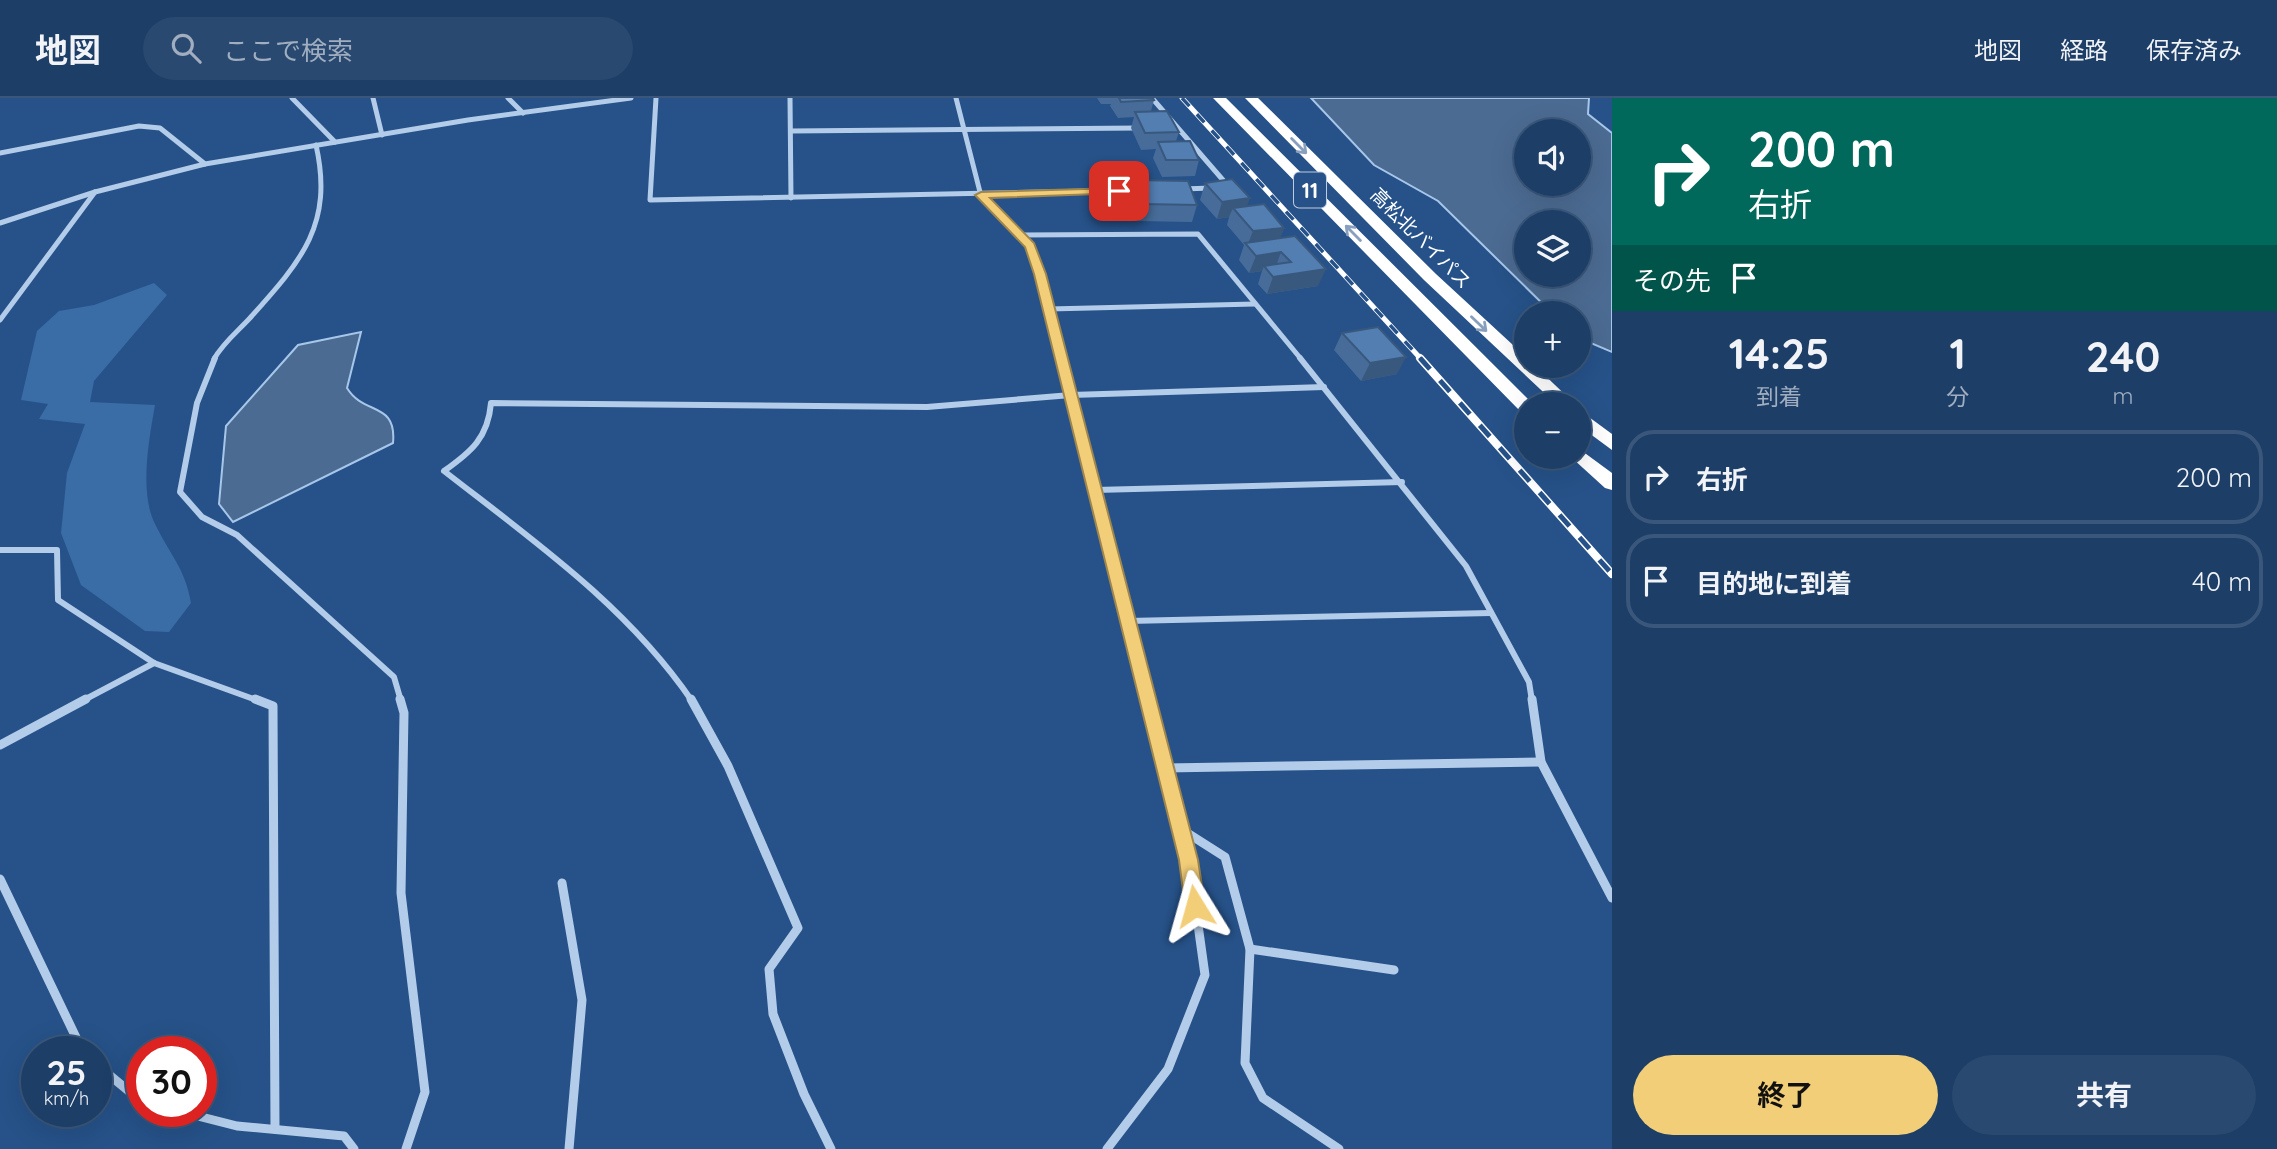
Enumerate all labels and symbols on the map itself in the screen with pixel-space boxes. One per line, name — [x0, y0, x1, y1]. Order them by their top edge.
one-way arrow — [1290, 138, 1307, 155]
pin — [1089, 161, 1149, 221]
road number: 11 — [1294, 172, 1326, 208]
street label: 高松北バイパス — [1366, 183, 1476, 293]
one-way arrow — [1345, 225, 1362, 242]
one-way arrow — [1470, 315, 1487, 332]
position arrow — [1158, 869, 1232, 943]
speed limit sign: 30 — [126, 1036, 217, 1127]

